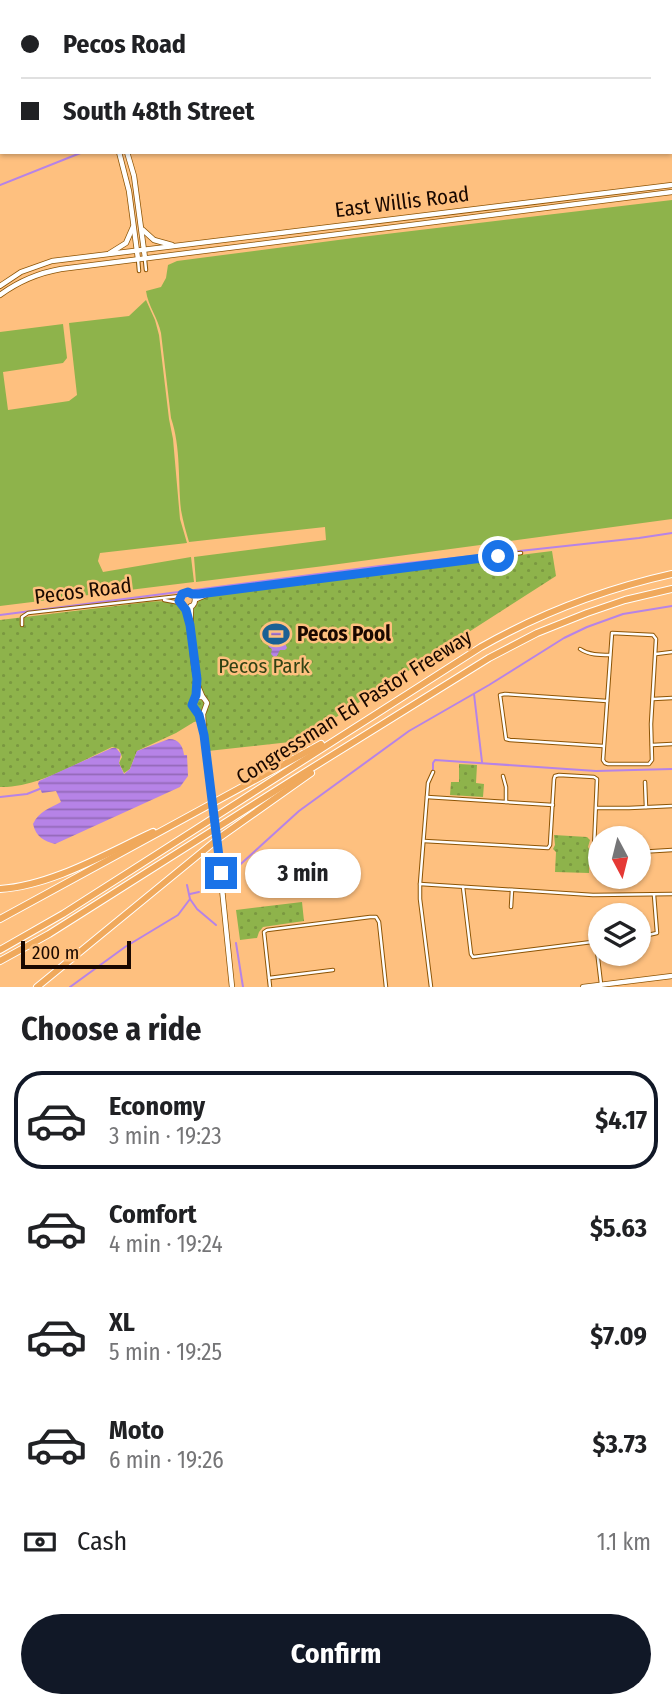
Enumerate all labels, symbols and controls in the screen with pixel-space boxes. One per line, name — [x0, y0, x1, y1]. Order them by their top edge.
text: Pecos Road — [63, 29, 186, 60]
text: South 48th Street — [63, 96, 254, 127]
street label: East Willis Road — [333, 181, 471, 223]
route start — [482, 540, 514, 572]
street label: Pecos Road — [33, 572, 133, 610]
sports icon: Pecos Pool — [261, 619, 291, 649]
place label: Pecos Pool — [297, 621, 391, 647]
street label: Congressman Ed Pastor Freeway — [231, 623, 477, 790]
park label: Pecos Park — [218, 653, 310, 679]
north arrow — [588, 826, 651, 889]
map controls — [588, 826, 651, 966]
callout: 3 min — [246, 848, 361, 898]
route end — [205, 857, 237, 889]
text: 3 min — [277, 859, 329, 887]
button: layers — [588, 903, 651, 966]
scale bar — [21, 938, 131, 970]
text: 200 m — [32, 941, 79, 964]
text: Choose a ride — [21, 1010, 202, 1048]
icon: car — [25, 1089, 88, 1152]
text: Economy — [109, 1091, 205, 1122]
text: $4.17 — [595, 1105, 647, 1136]
text: 3 min · 19:23 — [109, 1122, 222, 1150]
icon: car — [25, 1197, 88, 1260]
text: Comfort — [109, 1199, 197, 1230]
text: $5.63 — [590, 1213, 647, 1244]
text: 4 min · 19:24 — [109, 1230, 223, 1258]
icon: car — [25, 1305, 88, 1368]
text: XL — [109, 1307, 135, 1338]
text: $7.09 — [590, 1321, 647, 1352]
text: 5 min · 19:25 — [109, 1338, 222, 1366]
icon: car — [25, 1413, 88, 1476]
text: Moto — [109, 1415, 164, 1446]
text: $3.73 — [592, 1429, 647, 1460]
text: 6 min · 19:26 — [109, 1446, 224, 1474]
icon: cash — [21, 1523, 59, 1561]
text: Cash — [77, 1526, 127, 1557]
text: 1.1 km — [597, 1528, 651, 1556]
button: Confirm — [21, 1614, 651, 1694]

